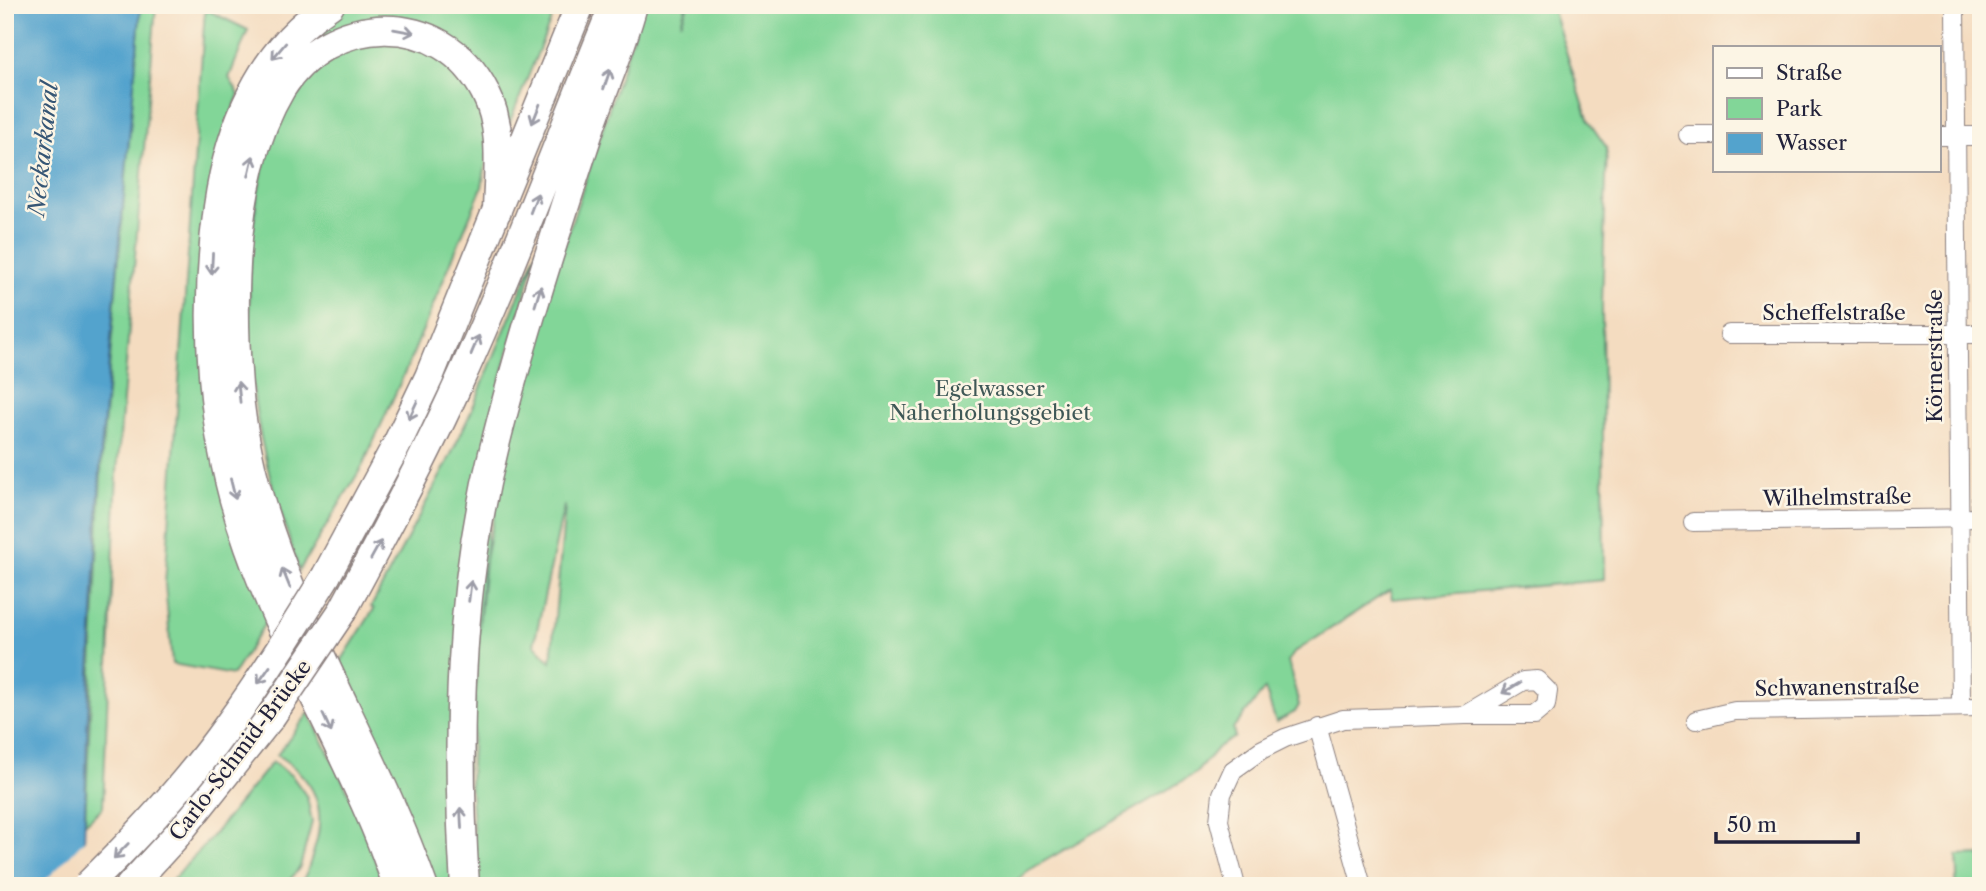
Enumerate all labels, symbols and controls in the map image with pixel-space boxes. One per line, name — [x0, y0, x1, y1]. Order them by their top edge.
one-way arrow — [392, 25, 414, 39]
one-way arrow — [271, 41, 287, 59]
legend — [1713, 46, 1940, 172]
text: Straße — [1776, 60, 1842, 85]
one-way arrow — [602, 69, 614, 91]
water label: Neckarkanal — [22, 78, 64, 220]
text: Park — [1776, 96, 1822, 121]
one-way arrow — [528, 103, 541, 124]
text: Wasser — [1775, 130, 1847, 155]
one-way arrow — [245, 155, 258, 178]
one-way arrow — [528, 192, 541, 214]
one-way arrow — [205, 252, 218, 275]
one-way arrow — [532, 285, 545, 307]
street label: Körnerstraße — [1922, 289, 1947, 423]
street label: Scheffelstraße — [1762, 300, 1906, 325]
one-way arrow — [469, 335, 482, 356]
park label: Egelwasser Naherholungsgebiet — [889, 376, 1091, 425]
one-way arrow — [233, 381, 246, 404]
one-way arrow — [406, 399, 419, 420]
one-way arrow — [227, 477, 240, 500]
street label: Wilhelmstraße — [1761, 483, 1912, 511]
one-way arrow — [370, 540, 383, 561]
one-way arrow — [278, 567, 291, 589]
one-way arrow — [463, 580, 476, 602]
street label: Carlo-Schmid-Brücke — [164, 655, 316, 845]
one-way arrow — [257, 665, 271, 684]
street label: Schwanenstraße — [1754, 673, 1920, 701]
one-way arrow — [1501, 681, 1521, 695]
one-way arrow — [320, 712, 334, 733]
scale bar — [1716, 800, 1858, 844]
one-way arrow — [454, 807, 467, 829]
text: 50 m — [1727, 812, 1777, 837]
one-way arrow — [112, 842, 129, 859]

